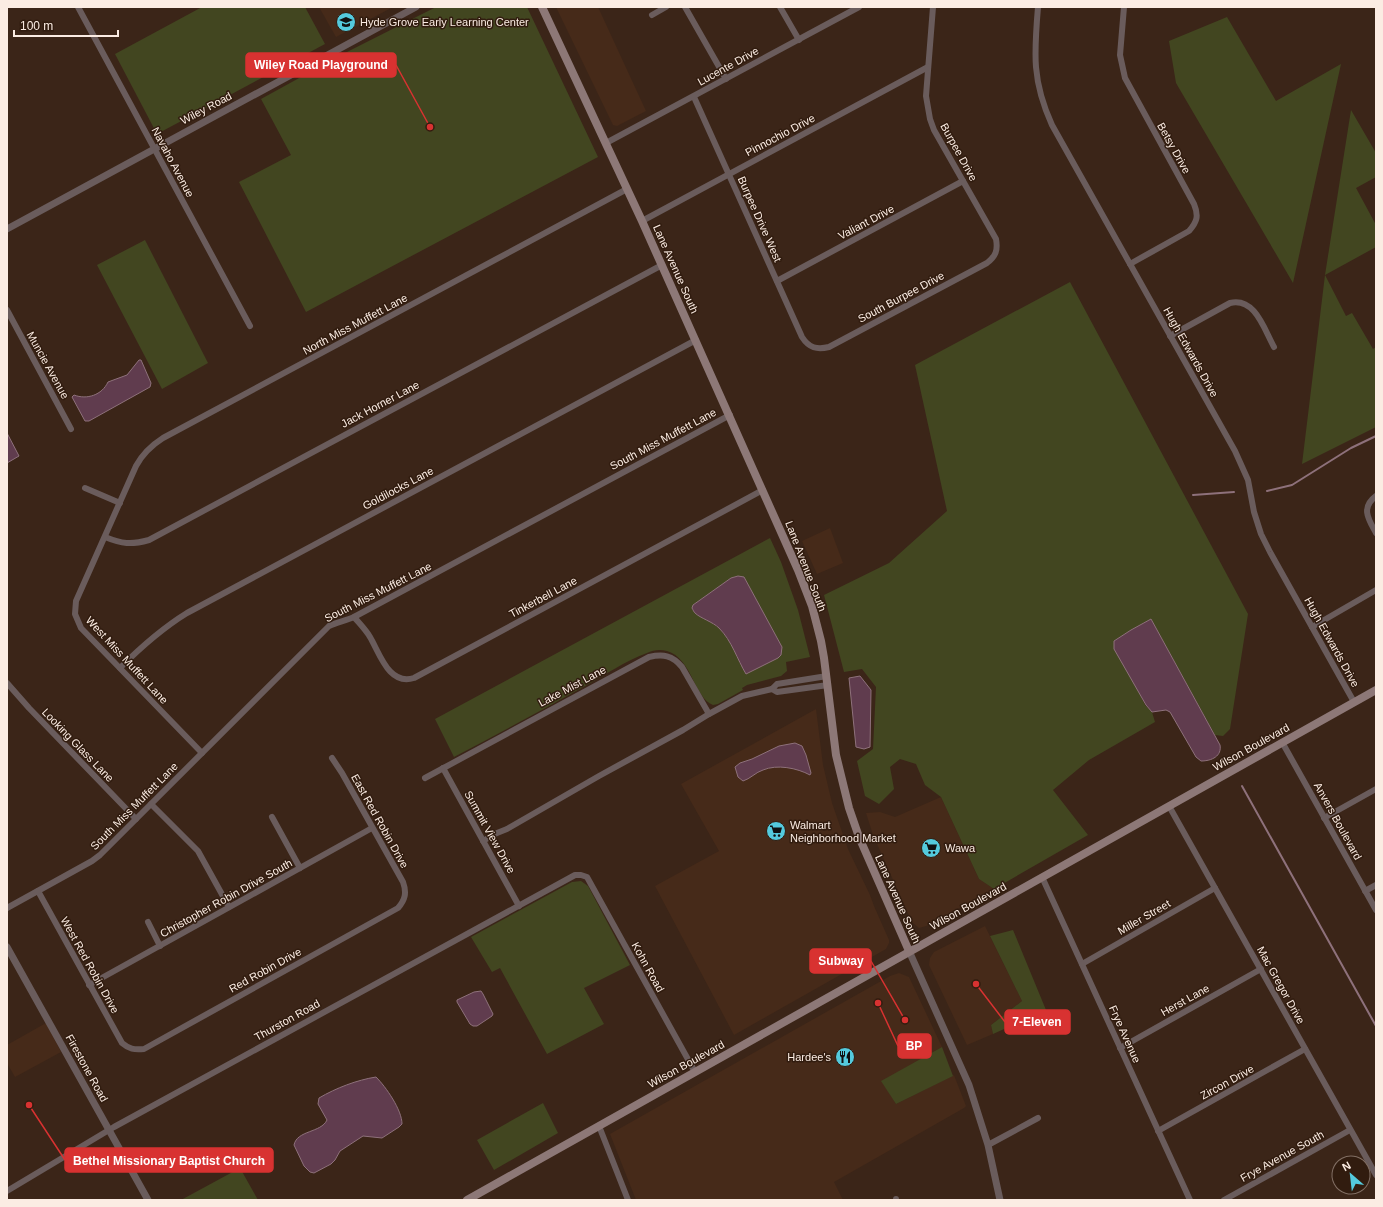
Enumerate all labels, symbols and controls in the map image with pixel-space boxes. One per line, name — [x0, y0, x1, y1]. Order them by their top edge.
school or university icon: Hyde Grove Early Learning Center — [335, 11, 357, 33]
scale bar — [14, 12, 118, 38]
place label: Hyde Grove Early Learning Center — [360, 16, 529, 28]
text: 100 m — [20, 19, 53, 33]
street label: Lucente Drive — [695, 44, 761, 88]
callout: Wiley Road Playground — [246, 53, 396, 77]
text: Wiley Road Playground — [254, 58, 388, 72]
street label: Wiley Road — [178, 89, 234, 127]
street label: Pinnochio Drive — [743, 112, 817, 158]
street label: Betsy Drive — [1155, 120, 1193, 176]
street label: Burpee Drive — [938, 121, 980, 183]
street label: Navaho Avenue — [150, 125, 196, 199]
street label: Burpee Drive West — [736, 174, 784, 264]
street label: Valiant Drive — [836, 202, 896, 242]
street label: Lane Avenue South — [651, 223, 701, 315]
street label: South Burpee Drive — [856, 269, 946, 325]
street label: North Miss Muffett Lane — [301, 291, 409, 357]
street label: Hugh Edwards Drive — [1161, 305, 1221, 399]
street label: Muncie Avenue — [25, 329, 71, 401]
street label: Jack Horner Lane — [339, 378, 421, 430]
street label: South Miss Muffett Lane — [608, 406, 718, 472]
street label: Goldilocks Lane — [361, 464, 435, 512]
street label: Lane Avenue South — [783, 519, 829, 613]
street label: South Miss Muffett Lane — [323, 560, 433, 624]
street label: Tinkerbell Lane — [507, 574, 579, 620]
street label: Hugh Edwards Drive — [1302, 595, 1362, 689]
street label: West Miss Muffett Lane — [84, 614, 170, 706]
street label: Lake Mist Lane — [536, 663, 608, 709]
street label: Looking Glass Lane — [40, 706, 116, 784]
street label: Wilson Boulevard — [1211, 721, 1291, 773]
street label: South Miss Muffett Lane — [88, 760, 180, 852]
street label: East Red Robin Drive — [349, 772, 411, 870]
street label: Anvers Boulevard — [1312, 780, 1364, 862]
street label: Summit View Drive — [462, 789, 518, 875]
place label: Walmart Neighborhood Market — [790, 819, 896, 844]
supermarket icon: Walmart Neighborhood Market — [765, 820, 787, 842]
supermarket icon: Wawa — [920, 837, 942, 859]
place label: Wawa — [945, 842, 976, 854]
street label: Lane Avenue South — [873, 853, 923, 945]
street label: Christopher Robin Drive South — [158, 857, 294, 939]
street label: Wilson Boulevard — [928, 880, 1008, 932]
street label: Miller Street — [1116, 897, 1172, 937]
street label: West Red Robin Drive — [58, 915, 122, 1015]
street label: Kohn Road — [629, 940, 667, 994]
street label: Mac Gregor Drive — [1255, 944, 1307, 1026]
street label: Red Robin Drive — [227, 945, 303, 995]
callout: Subway — [810, 949, 871, 973]
text: Subway — [818, 954, 864, 968]
street label: Herst Lane — [1159, 982, 1211, 1018]
street label: Thurston Road — [252, 997, 322, 1043]
street label: Frye Avenue — [1107, 1003, 1143, 1065]
callout: 7-Eleven — [1005, 1010, 1070, 1034]
text: 7-Eleven — [1012, 1015, 1062, 1029]
street label: Firestone Road — [64, 1032, 110, 1104]
callout: BP — [898, 1034, 931, 1058]
street label: Wilson Boulevard — [646, 1038, 726, 1090]
text: BP — [906, 1039, 922, 1053]
restaurant icon: Hardee's — [834, 1046, 856, 1068]
place label: Hardee's — [787, 1051, 831, 1063]
street label: Zircon Drive — [1198, 1062, 1256, 1102]
street label: Frye Avenue South — [1238, 1128, 1326, 1184]
callout: Bethel Missionary Baptist Church — [65, 1148, 273, 1172]
text: Bethel Missionary Baptist Church — [73, 1154, 265, 1168]
north arrow — [1331, 1155, 1371, 1195]
text: N — [1340, 1159, 1353, 1173]

